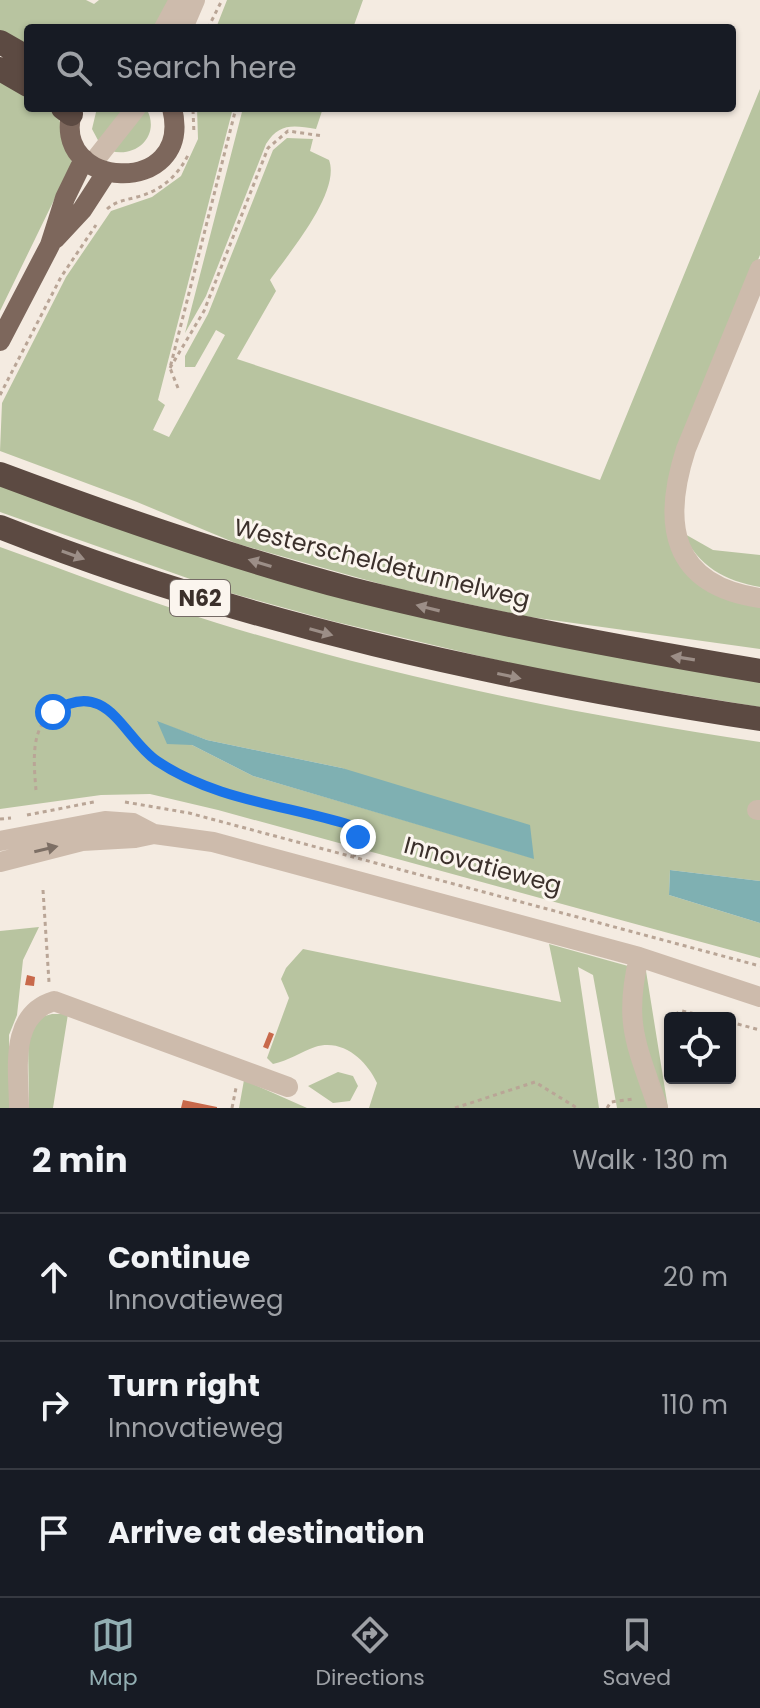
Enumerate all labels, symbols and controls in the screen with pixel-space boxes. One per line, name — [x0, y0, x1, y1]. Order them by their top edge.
search box — [24, 24, 736, 112]
icon: search — [52, 46, 96, 90]
text: Search here — [116, 46, 297, 89]
street label: Westerscheldetunnelweg — [230, 510, 534, 616]
one-way arrow — [61, 549, 85, 561]
one-way arrow — [248, 556, 272, 569]
road number: N62 — [170, 580, 230, 616]
one-way arrow — [416, 601, 441, 613]
one-way arrow — [309, 626, 333, 639]
one-way arrow — [670, 651, 695, 664]
one-way arrow — [497, 670, 522, 683]
route start — [35, 694, 71, 730]
route end — [340, 819, 376, 855]
street label: Innovatieweg — [400, 828, 566, 902]
one-way arrow — [34, 842, 59, 854]
map controls — [664, 1012, 736, 1084]
button: locate — [664, 1012, 736, 1084]
text: 2 min — [32, 1136, 128, 1184]
text: Walk · 130 m — [572, 1142, 728, 1178]
text: Continue — [108, 1236, 250, 1279]
icon: ahead — [32, 1255, 76, 1299]
text: 20 m — [663, 1259, 728, 1295]
text: Innovatieweg — [108, 1282, 283, 1318]
text: Turn right — [108, 1364, 260, 1407]
icon: right — [32, 1383, 76, 1427]
text: 110 m — [661, 1387, 728, 1423]
text: Innovatieweg — [108, 1410, 283, 1446]
icon: arrive — [32, 1511, 76, 1555]
text: Arrive at destination — [108, 1511, 425, 1554]
tab: Map — [89, 1613, 138, 1694]
tab: Directions — [315, 1613, 425, 1694]
tab: Saved — [602, 1613, 671, 1694]

